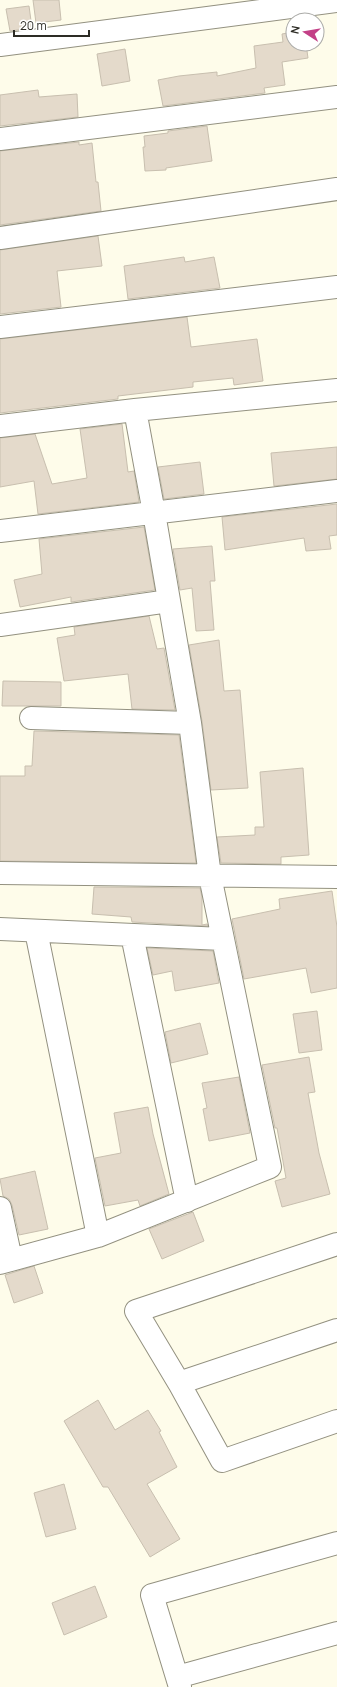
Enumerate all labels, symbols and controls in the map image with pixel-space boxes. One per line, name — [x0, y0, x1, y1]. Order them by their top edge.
scale bar — [14, 12, 89, 38]
north arrow — [285, 12, 325, 52]
text: 20 m — [20, 17, 47, 34]
text: N — [287, 24, 303, 35]

